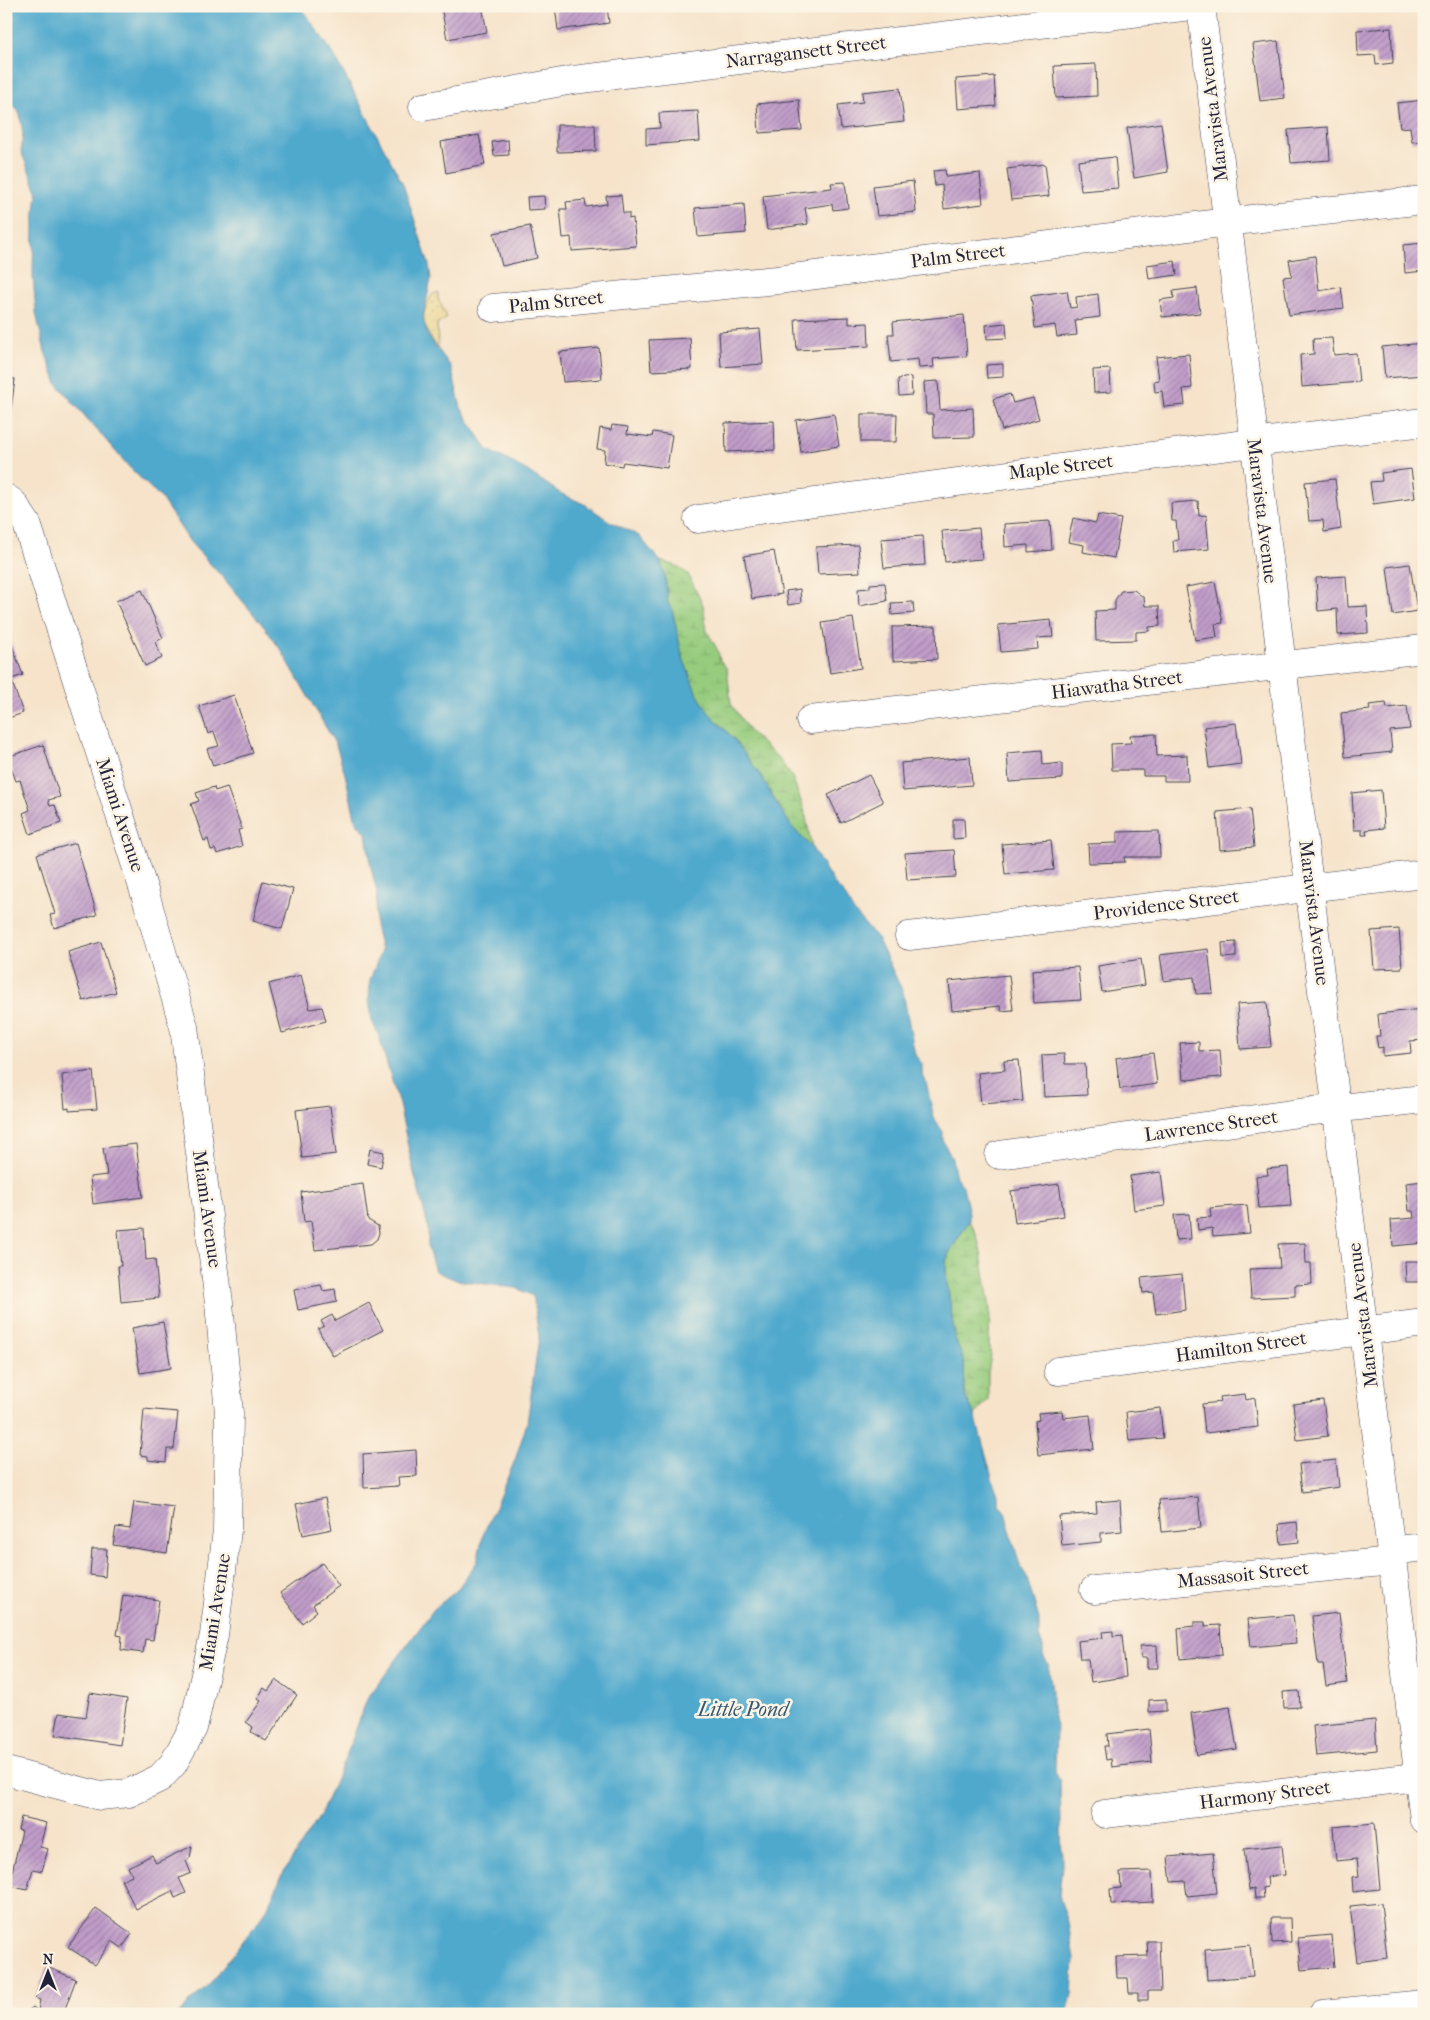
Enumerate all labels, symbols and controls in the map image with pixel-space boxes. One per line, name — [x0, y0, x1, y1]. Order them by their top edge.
street label: Narragansett Street — [724, 31, 888, 73]
street label: Maravista Avenue — [1193, 35, 1233, 183]
street label: Palm Street — [909, 239, 1007, 273]
street label: Palm Street — [507, 286, 605, 318]
street label: Maravista Avenue — [1242, 437, 1282, 585]
street label: Maple Street — [1008, 450, 1115, 484]
street label: Hiawatha Street — [1050, 666, 1184, 704]
street label: Miami Avenue — [91, 755, 149, 875]
street label: Maravista Avenue — [1294, 839, 1334, 987]
street label: Providence Street — [1092, 885, 1240, 925]
street label: Lawrence Street — [1143, 1106, 1279, 1146]
street label: Miami Avenue — [188, 1149, 226, 1269]
street label: Maravista Avenue — [1343, 1241, 1383, 1389]
street label: Hamilton Street — [1174, 1327, 1308, 1367]
street label: Miami Avenue — [195, 1552, 235, 1672]
street label: Massasoit Street — [1176, 1557, 1310, 1593]
water label: Little Pond — [696, 1698, 791, 1721]
street label: Harmony Street — [1198, 1776, 1332, 1814]
north arrow — [22, 1948, 72, 1998]
text: N — [43, 1951, 54, 1968]

